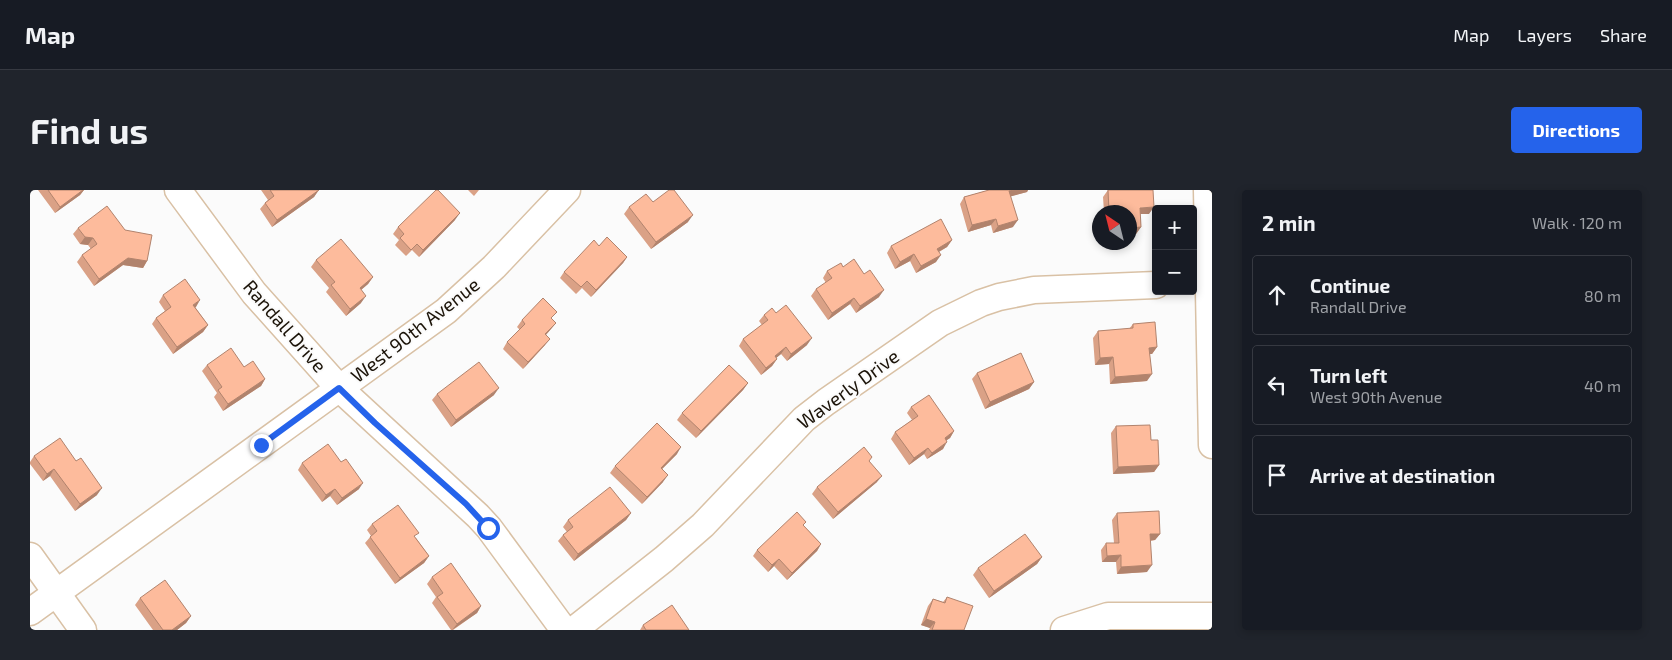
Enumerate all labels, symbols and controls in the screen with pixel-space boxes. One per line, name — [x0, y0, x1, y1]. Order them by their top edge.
text: Map — [25, 20, 75, 49]
text: Map — [1453, 24, 1489, 46]
text: Layers — [1517, 24, 1572, 46]
text: Share — [1600, 24, 1647, 46]
button: Directions — [1511, 107, 1642, 153]
text: Find us — [30, 109, 148, 151]
north arrow — [1092, 205, 1137, 250]
map controls — [1152, 205, 1197, 295]
button: + — [1152, 205, 1197, 250]
text: 2 min — [1262, 210, 1316, 235]
text: Walk · 120 m — [1532, 213, 1622, 232]
button: − — [1152, 250, 1197, 295]
street label: West 90th Avenue — [346, 272, 484, 387]
text: Continue — [1310, 274, 1390, 297]
street label: Randall Drive — [239, 275, 332, 376]
icon: ahead — [1263, 281, 1291, 309]
text: 80 m — [1584, 286, 1621, 305]
text: Randall Drive — [1310, 297, 1407, 316]
street label: Waverly Drive — [792, 344, 903, 433]
text: Turn left — [1310, 364, 1387, 387]
icon: left — [1263, 371, 1291, 399]
text: 40 m — [1584, 376, 1621, 395]
text: West 90th Avenue — [1310, 387, 1442, 406]
route end — [250, 434, 273, 457]
icon: arrive — [1263, 461, 1291, 489]
text: Arrive at destination — [1310, 464, 1495, 487]
route start — [477, 517, 500, 540]

